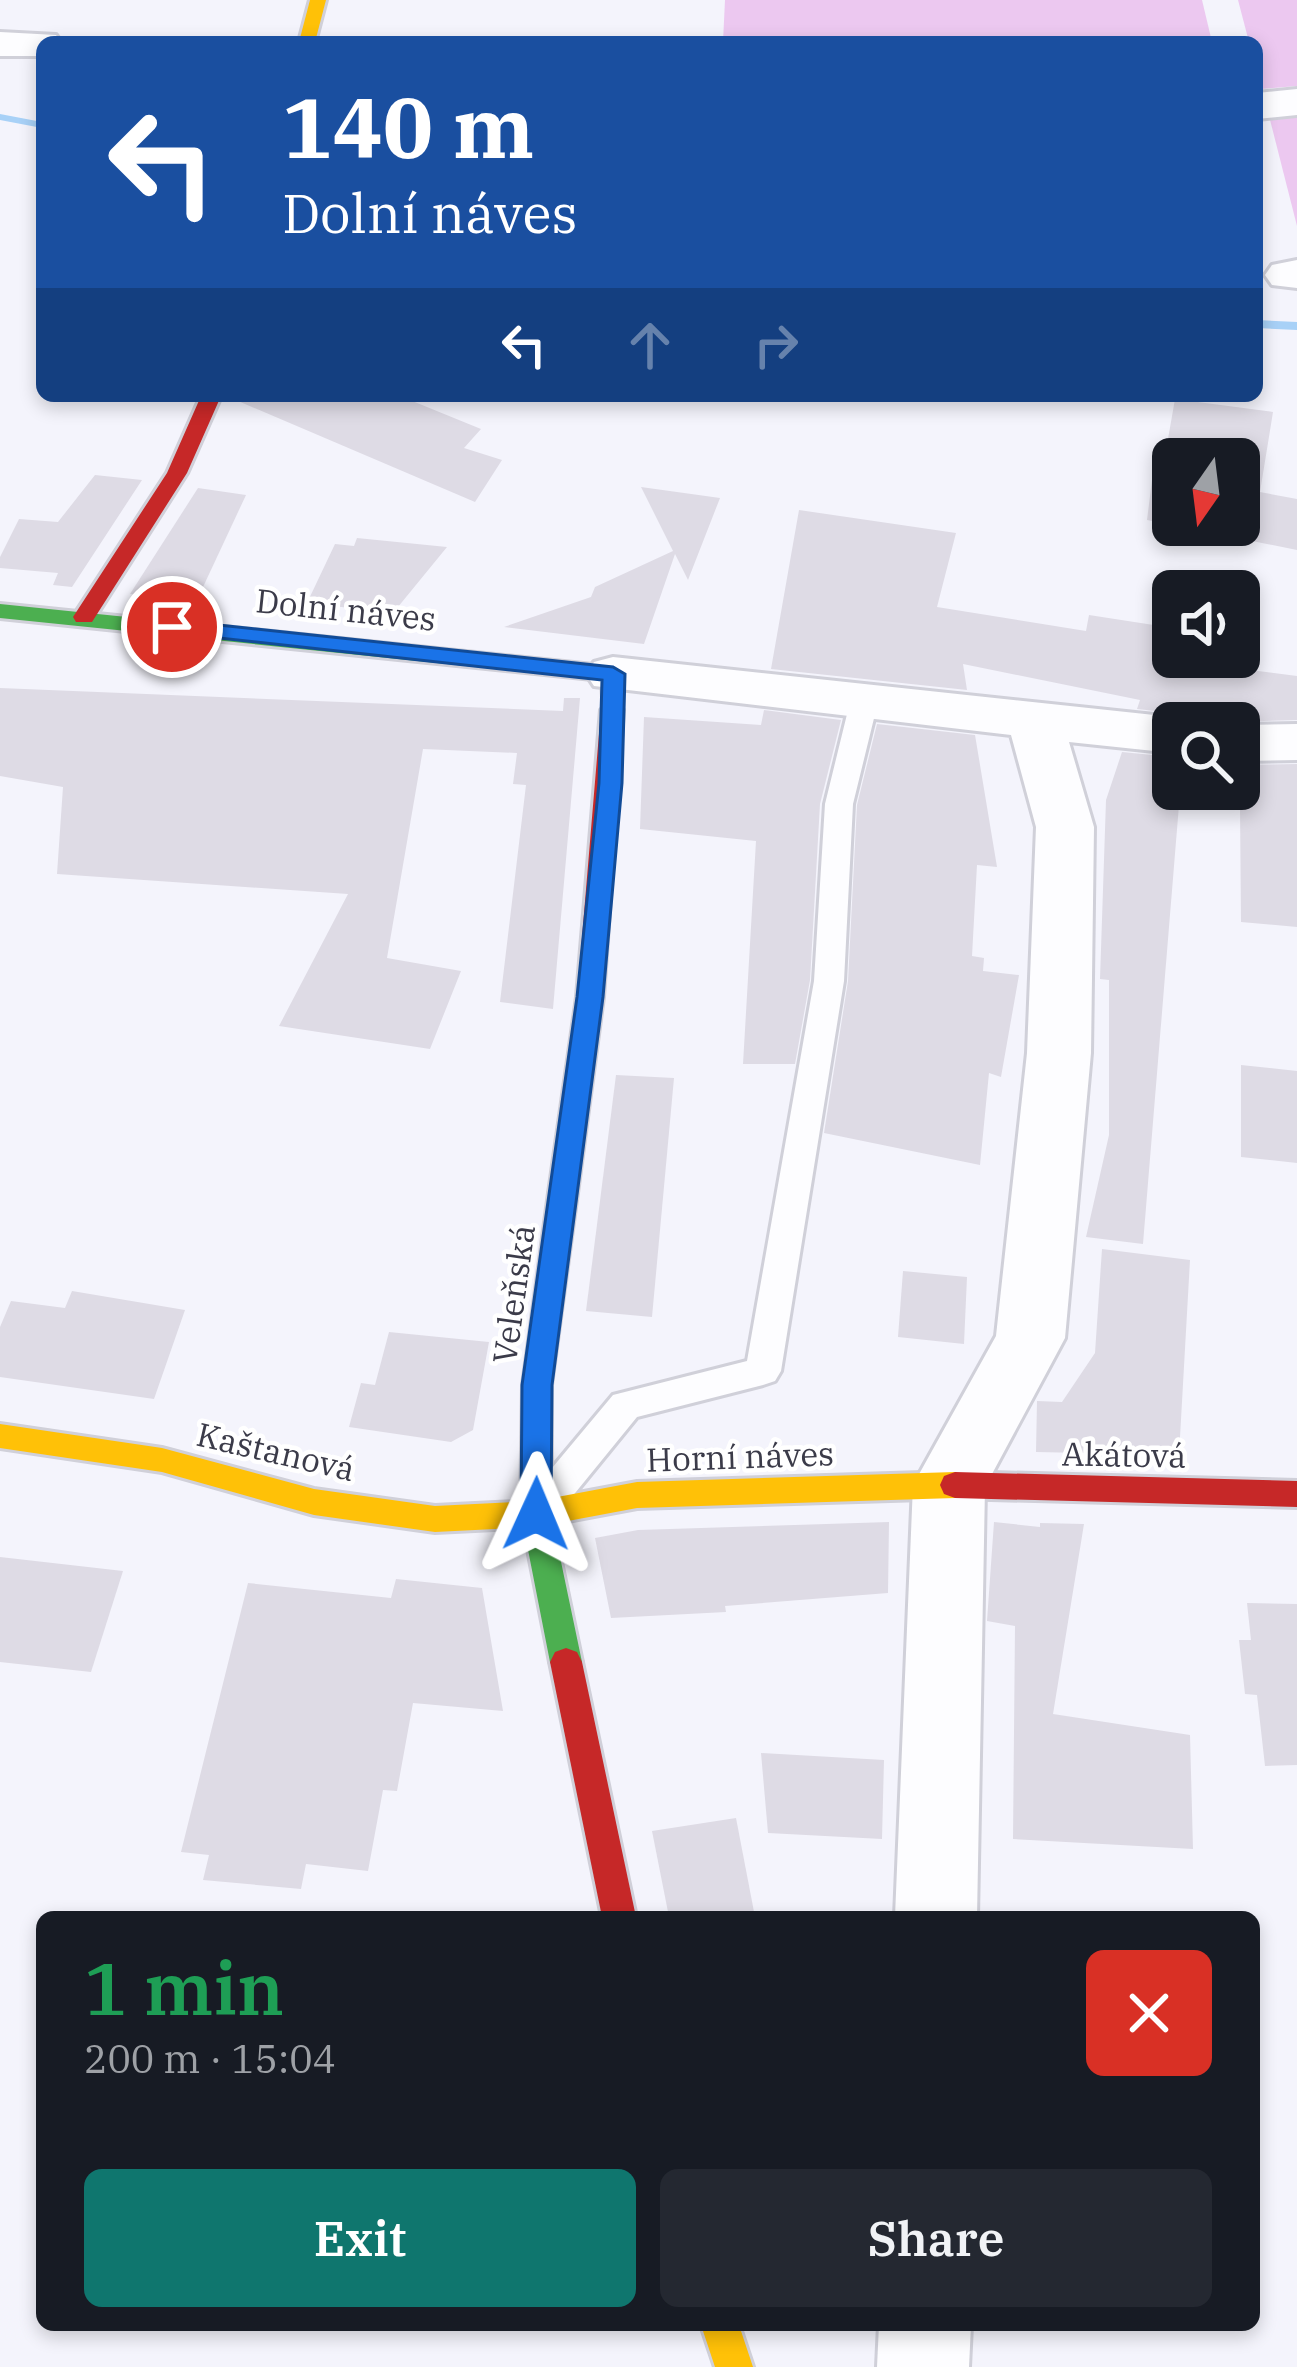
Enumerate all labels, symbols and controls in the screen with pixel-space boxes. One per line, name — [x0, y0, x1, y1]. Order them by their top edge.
text: 140 m — [282, 72, 534, 181]
icon: left — [84, 84, 240, 240]
text: Dolní náves — [282, 178, 578, 248]
icon: left — [491, 312, 557, 378]
icon: ahead — [617, 312, 683, 378]
icon: right — [743, 312, 809, 378]
north arrow — [1152, 438, 1260, 546]
map controls — [1152, 438, 1260, 810]
button: sound — [1152, 570, 1260, 678]
pin — [121, 576, 223, 678]
street label: Dolní náves — [254, 578, 438, 640]
icon: arrive — [139, 594, 205, 660]
button: search — [1152, 702, 1260, 810]
street label: Veleňská — [482, 1222, 544, 1366]
street label: Kaštanová — [193, 1412, 359, 1490]
street label: Horní náves — [645, 1431, 835, 1481]
street label: Akátová — [1061, 1431, 1187, 1477]
position arrow — [473, 1451, 599, 1577]
text: 1 min — [84, 1941, 284, 2035]
button: close — [1086, 1950, 1212, 2076]
text: 200 m · 15:04 — [84, 2033, 336, 2084]
button: Exit — [84, 2169, 636, 2307]
button: Share — [660, 2169, 1212, 2307]

